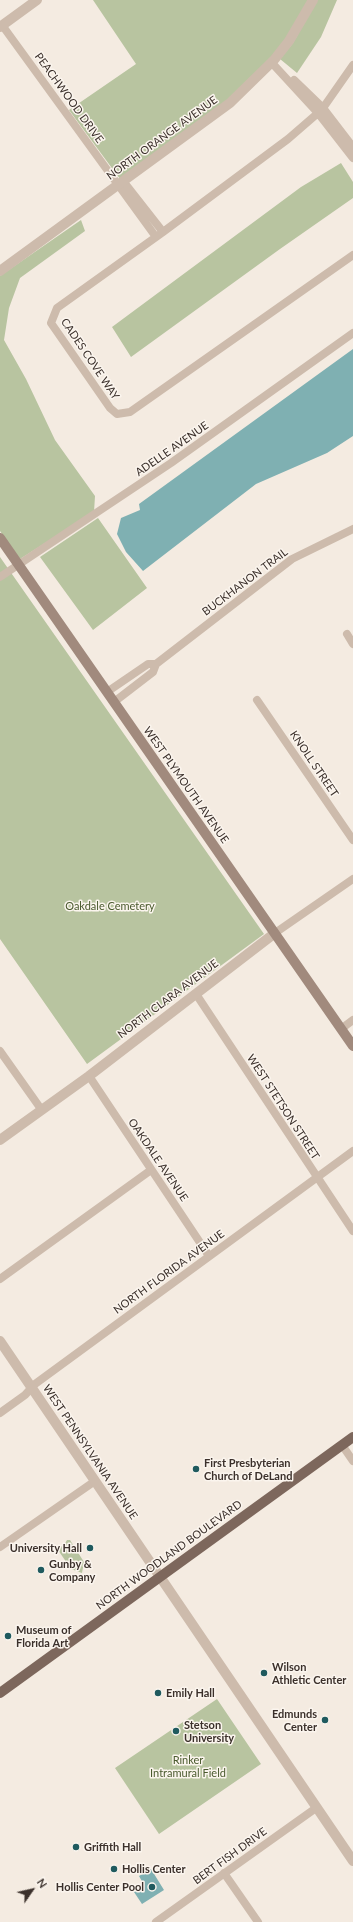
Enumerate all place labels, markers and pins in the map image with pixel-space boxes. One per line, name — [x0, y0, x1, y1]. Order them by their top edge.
place label: First Presbyterian Church of DeLand — [204, 1456, 292, 1482]
marker: First Presbyterian Church of DeLand — [191, 1464, 201, 1474]
place label: University Hall — [10, 1541, 82, 1555]
marker: University Hall — [85, 1543, 95, 1553]
place label: Gunby & Company — [49, 1557, 95, 1583]
marker: Gunby & Company — [36, 1565, 46, 1575]
place label: Museum of Florida Art — [16, 1623, 71, 1649]
marker: Museum of Florida Art — [3, 1631, 13, 1641]
place label: Wilson Athletic Center — [272, 1660, 346, 1686]
marker: Wilson Athletic Center — [259, 1668, 269, 1678]
place label: Emily Hall — [166, 1686, 215, 1700]
marker: Emily Hall — [153, 1688, 163, 1698]
place label: Edmunds Center — [272, 1707, 317, 1733]
marker: Edmunds Center — [320, 1715, 330, 1725]
place label: Stetson University — [184, 1718, 234, 1744]
marker: Stetson University — [171, 1726, 181, 1736]
place label: Griffith Hall — [84, 1840, 141, 1854]
marker: Griffith Hall — [71, 1842, 81, 1852]
place label: Hollis Center — [122, 1862, 186, 1876]
marker: Hollis Center — [109, 1864, 119, 1874]
place label: Hollis Center Pool — [56, 1880, 144, 1894]
marker: Hollis Center Pool — [147, 1882, 157, 1892]

